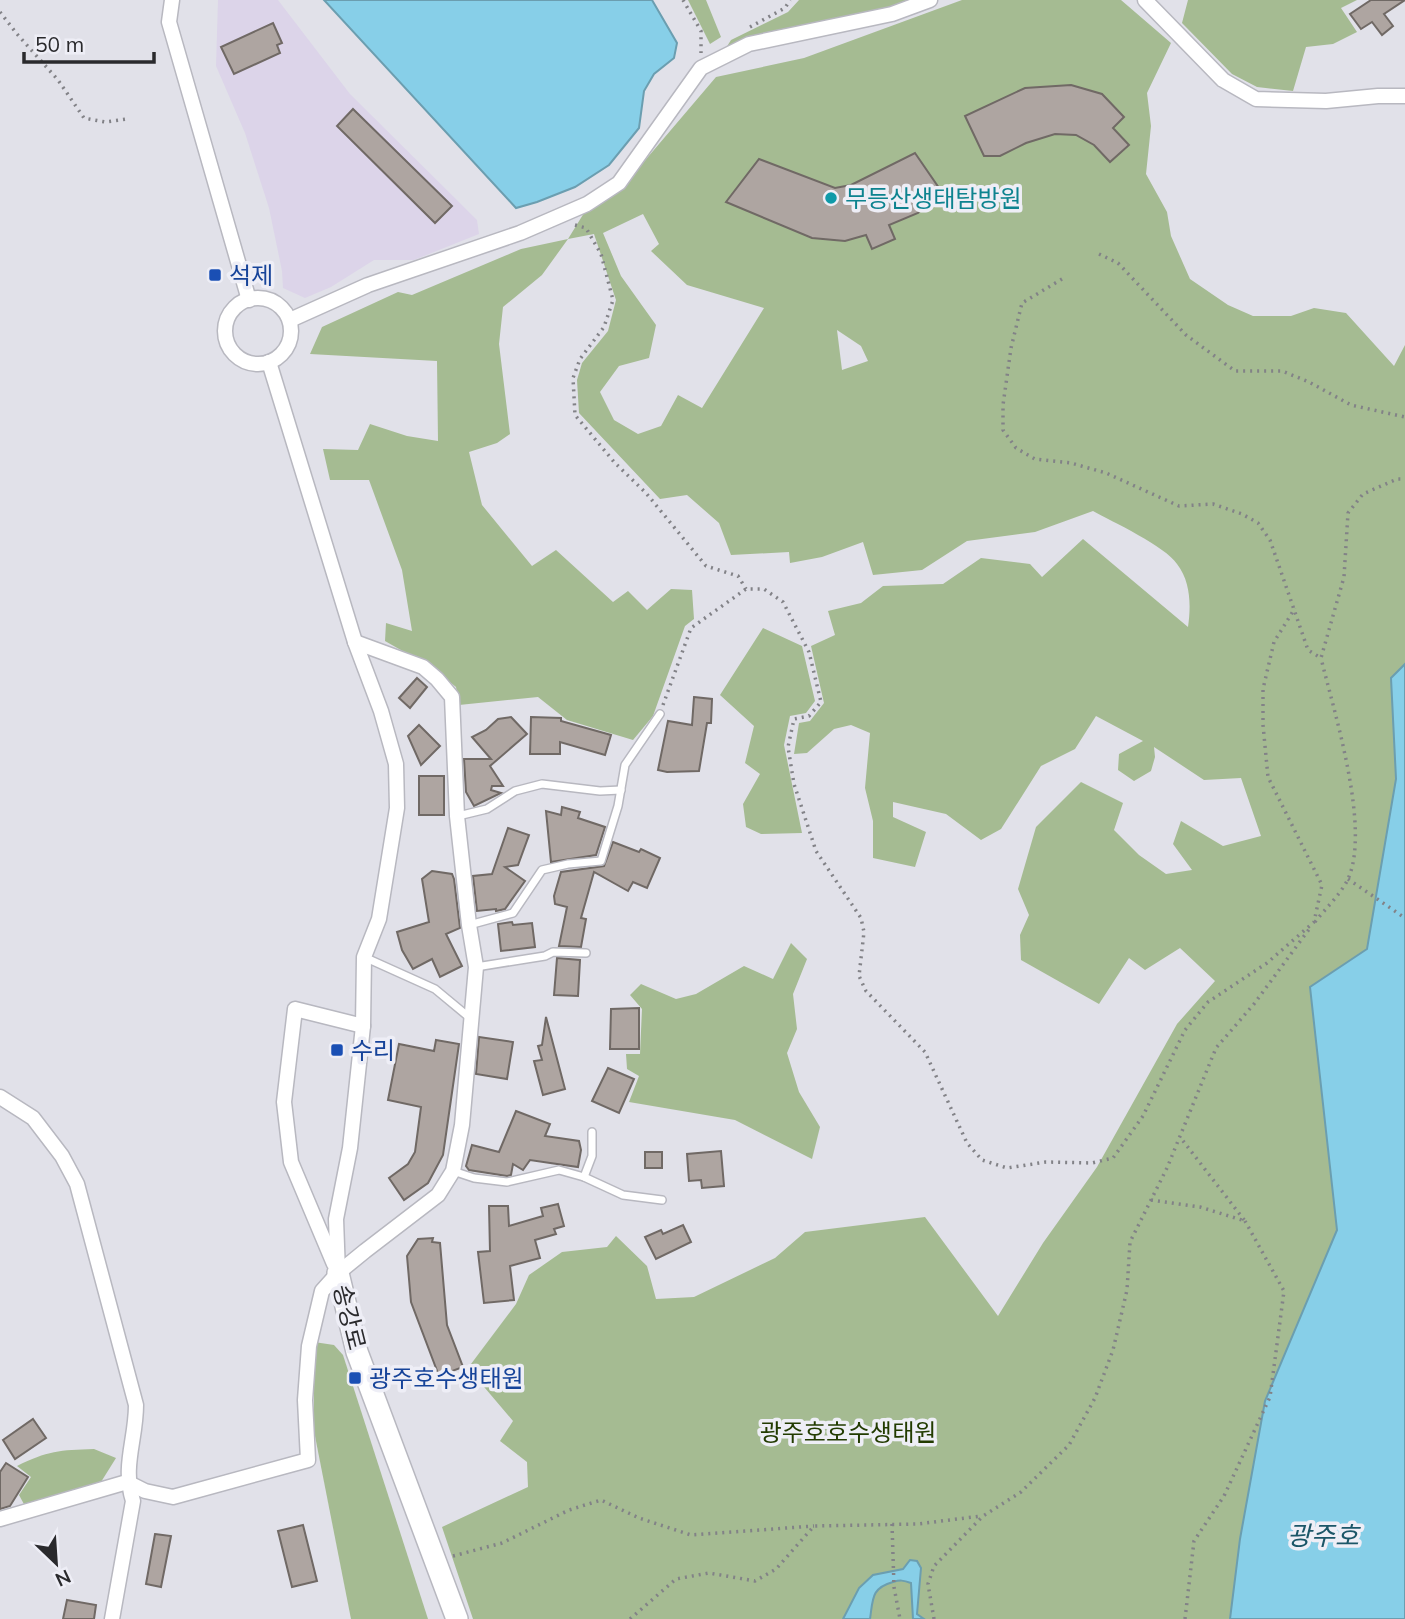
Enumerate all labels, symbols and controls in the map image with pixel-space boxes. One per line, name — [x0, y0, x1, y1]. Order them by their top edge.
scale bar — [24, 21, 154, 65]
text: 50 m — [35, 31, 84, 57]
place label: 무등산생태탐방원 — [845, 183, 1022, 213]
marker: 무등산생태탐방원 — [823, 190, 839, 206]
place label: 석제 — [229, 260, 273, 290]
marker: 석제 — [207, 267, 223, 283]
place label: 수리 — [351, 1035, 395, 1065]
marker: 수리 — [329, 1042, 345, 1058]
street label: 송강로 — [327, 1281, 373, 1353]
place label: 광주호수생태원 — [369, 1363, 524, 1393]
marker: 광주호수생태원 — [347, 1370, 363, 1386]
park label: 광주호호수생태원 — [760, 1417, 936, 1447]
water label: 광주호 — [1287, 1519, 1361, 1552]
north arrow — [21, 1528, 91, 1598]
text: N — [52, 1564, 75, 1592]

